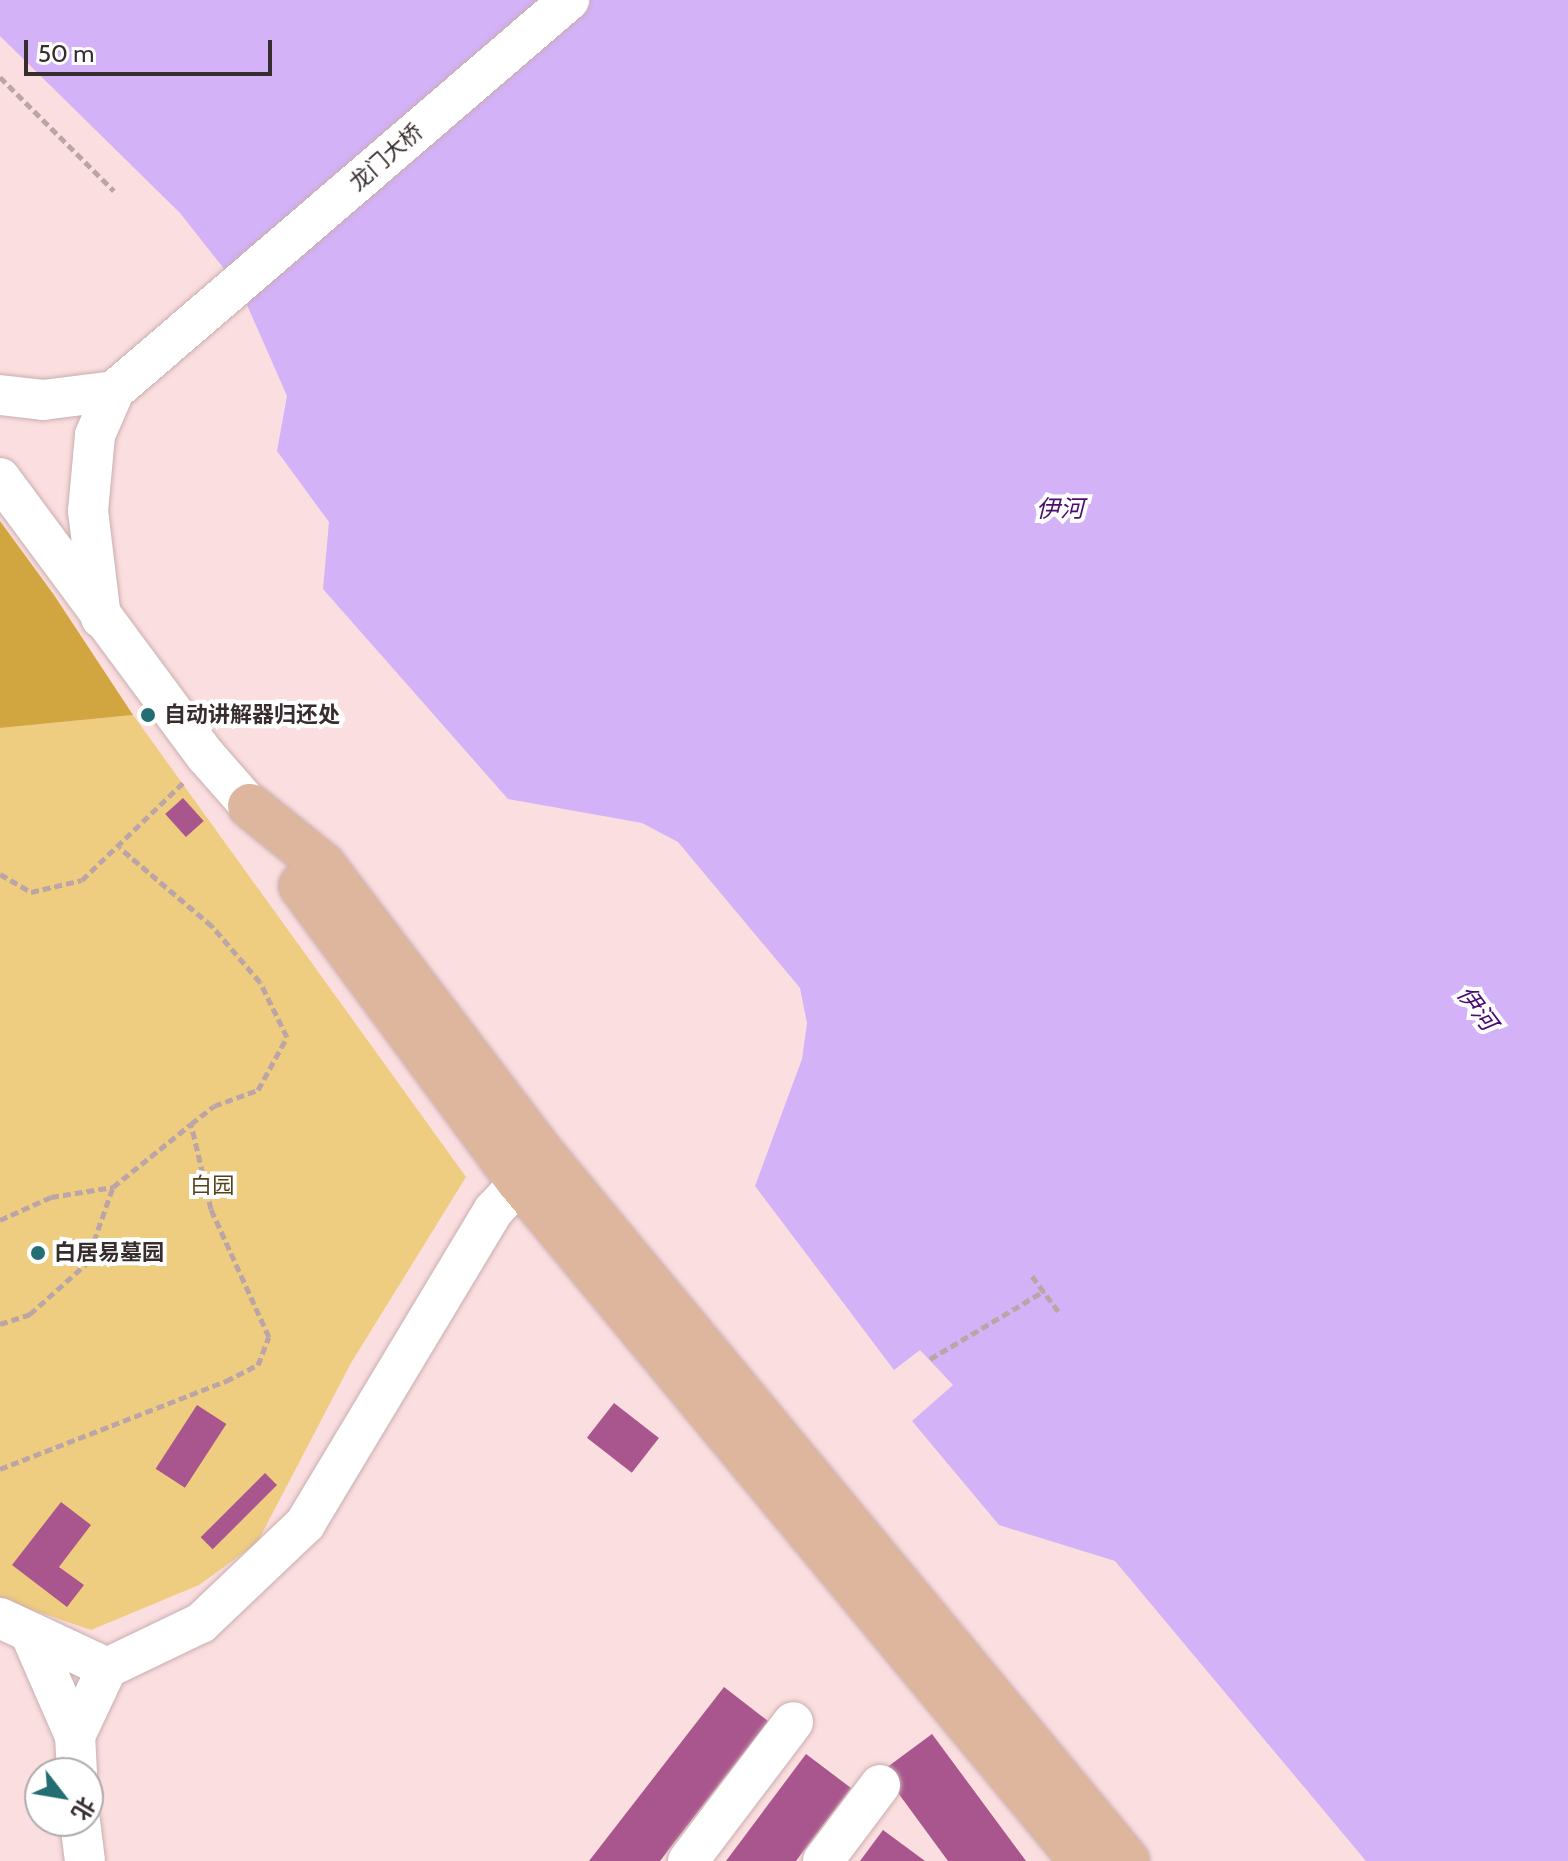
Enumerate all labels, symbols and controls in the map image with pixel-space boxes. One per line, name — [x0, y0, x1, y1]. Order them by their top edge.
scale bar — [28, 24, 276, 74]
text: 50 m — [38, 39, 94, 68]
street label: 龙门大桥 — [344, 118, 428, 196]
water label: 伊河 — [1036, 495, 1084, 523]
place label: 自动讲解器归还处 — [164, 702, 340, 728]
marker: 自动讲解器归还处 — [139, 706, 157, 724]
water label: 伊河 — [1451, 980, 1503, 1036]
park label: 白园 — [190, 1173, 234, 1199]
place label: 白居易墓园 — [54, 1240, 164, 1266]
marker: 白居易墓园 — [29, 1244, 47, 1262]
north arrow — [24, 1757, 104, 1837]
text: 北 — [66, 1792, 101, 1825]

